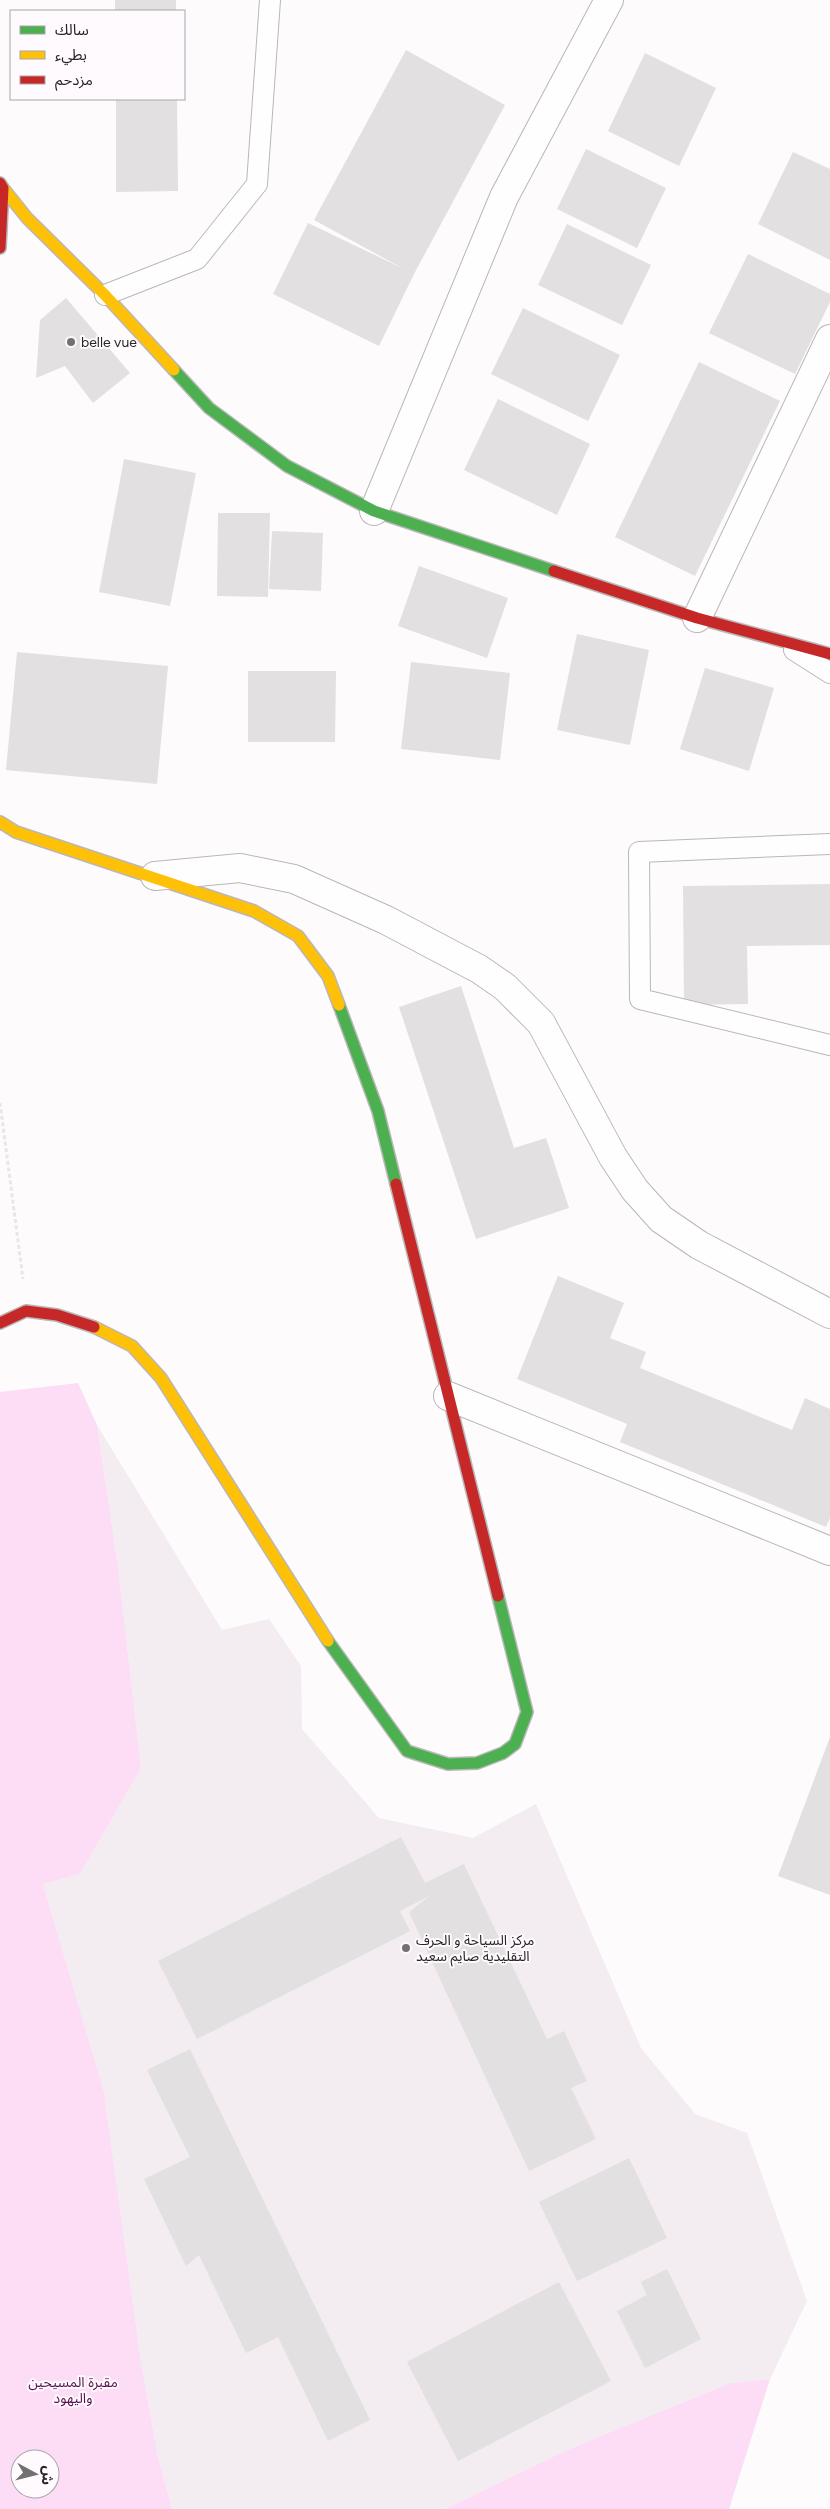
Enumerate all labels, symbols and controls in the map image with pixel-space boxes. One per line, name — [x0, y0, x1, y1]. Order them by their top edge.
legend — [10, 10, 185, 100]
text: سالك — [55, 21, 89, 39]
text: بطيء — [55, 46, 87, 66]
text: مزدحم — [55, 71, 93, 91]
place label: belle vue — [81, 334, 137, 351]
marker: belle vue — [65, 336, 77, 348]
place label: مركز السياحة و الحرف التقليدية صايم سعيد — [416, 1932, 534, 1967]
marker: مركز السياحة و الحرف التقليدية صايم سعيد — [400, 1942, 412, 1954]
park label: مقبرة المسيحين واليهود — [28, 2374, 118, 2407]
north arrow — [10, 2449, 60, 2499]
text: ش — [38, 2465, 57, 2486]

